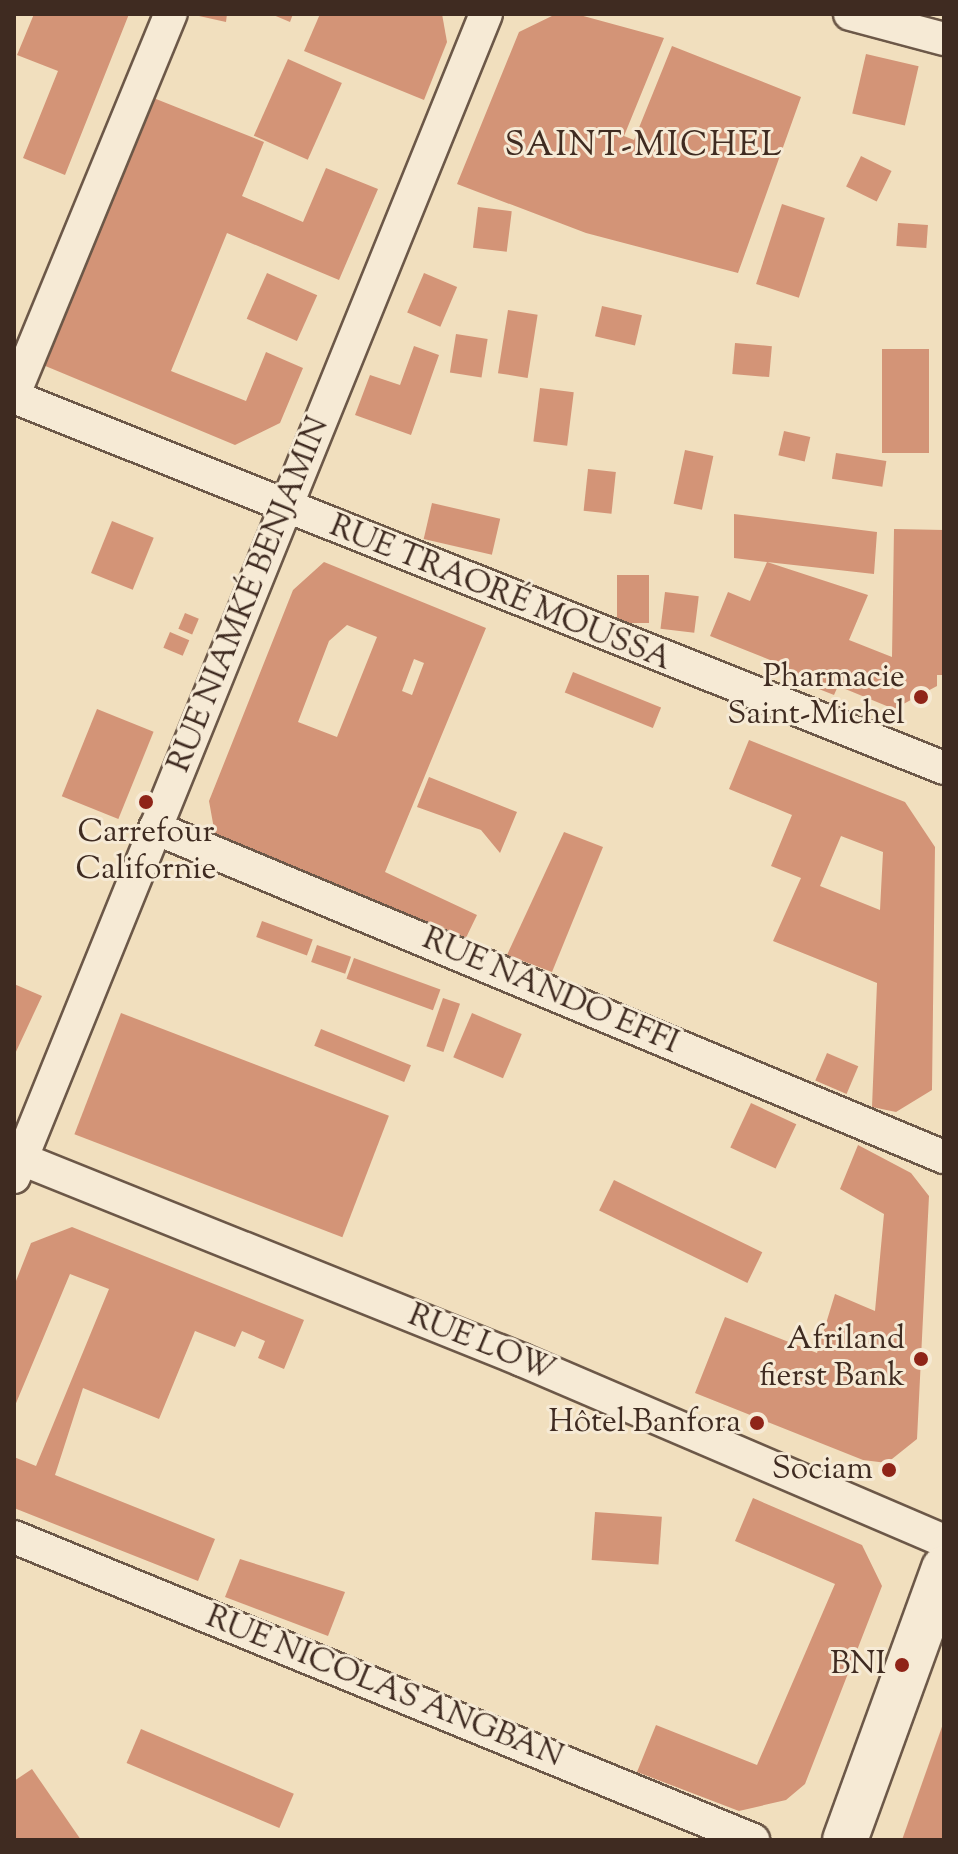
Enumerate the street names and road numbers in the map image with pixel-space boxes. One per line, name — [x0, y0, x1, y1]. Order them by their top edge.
street label: RUE NIAMKÉ BENJAMIN — [161, 412, 339, 778]
street label: RUE TRAORÉ MOUSSA — [324, 508, 676, 680]
street label: RUE NANDO EFFI — [416, 921, 684, 1063]
street label: RUE LOW — [402, 1297, 560, 1391]
street label: RUE NICOLAS ANGBAN — [200, 1599, 568, 1777]

